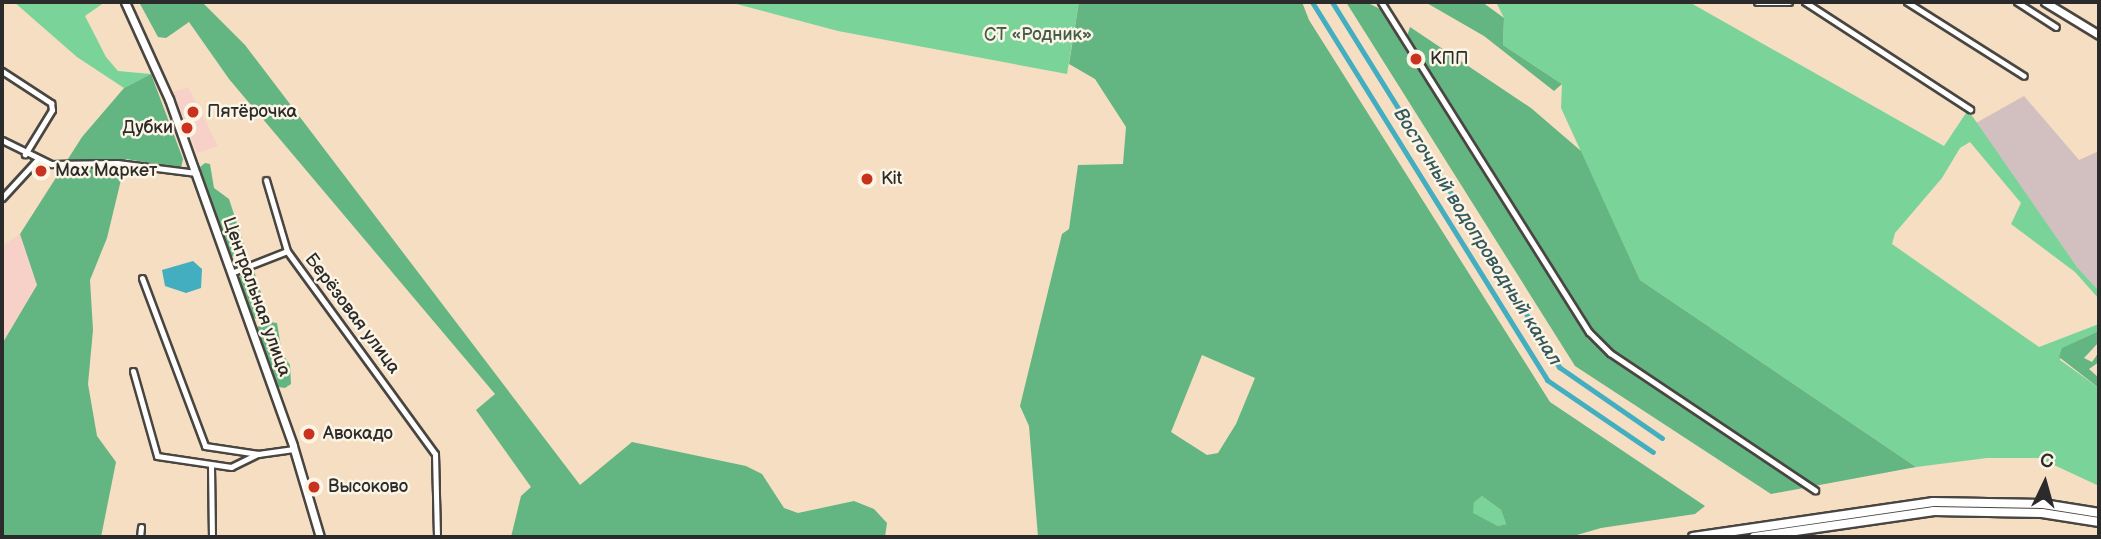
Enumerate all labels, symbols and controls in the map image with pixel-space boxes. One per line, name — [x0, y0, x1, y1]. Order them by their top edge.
park label: СТ «Родник» — [984, 24, 1092, 46]
place label: КПП — [1430, 48, 1469, 70]
marker: КПП — [1408, 51, 1424, 67]
place label: Пятёрочка — [207, 101, 297, 123]
marker: Пятёрочка — [185, 104, 201, 120]
water label: Восточный водопроводный канал — [1388, 104, 1566, 370]
place label: Дубки — [122, 117, 173, 139]
marker: Дубки — [179, 120, 195, 136]
place label: Мах Маркет — [55, 160, 157, 182]
marker: Мах Маркет — [33, 163, 49, 179]
place label: Kit — [881, 168, 902, 190]
marker: Kit — [859, 171, 875, 187]
street label: Центральная улица — [217, 214, 295, 380]
street label: Берёзовая улица — [300, 249, 404, 379]
place label: Авокадо — [323, 423, 393, 445]
marker: Авокадо — [301, 426, 317, 442]
north arrow — [2010, 448, 2080, 518]
text: С — [2039, 450, 2054, 474]
place label: Высоково — [328, 476, 408, 498]
marker: Высоково — [306, 479, 322, 495]

